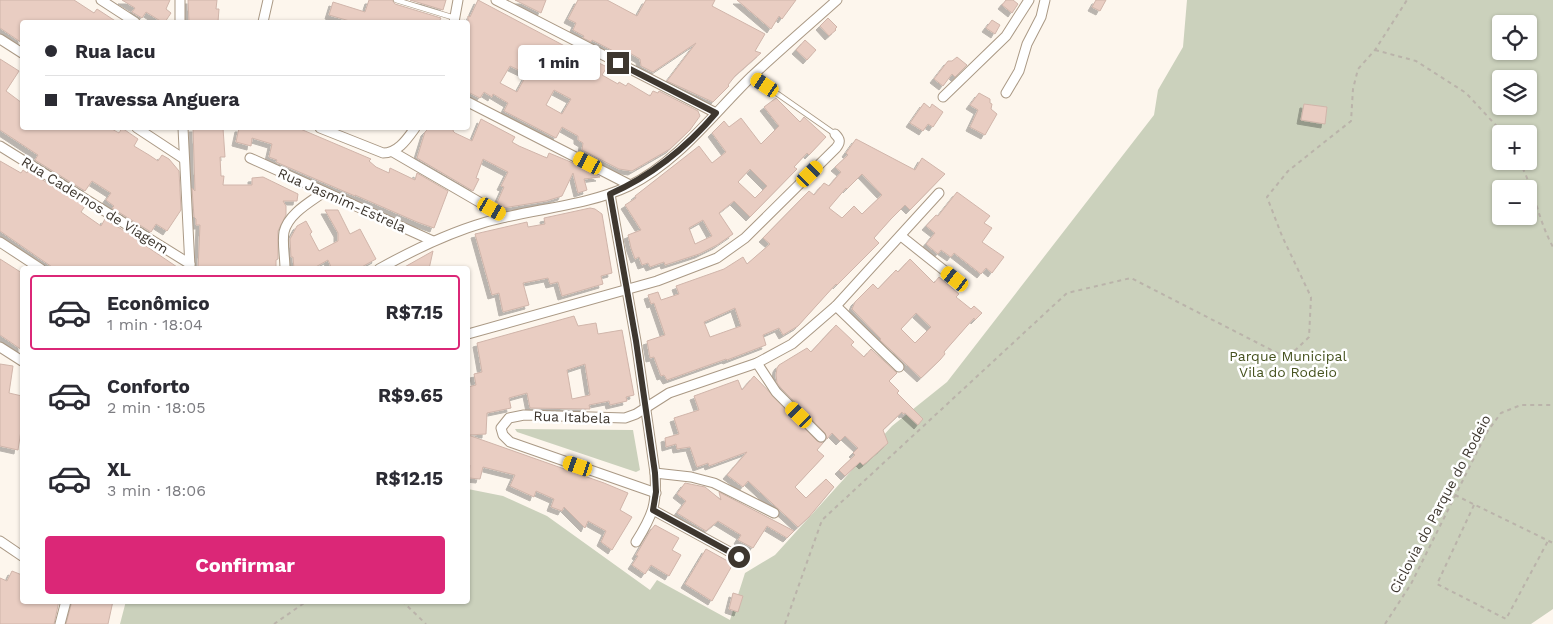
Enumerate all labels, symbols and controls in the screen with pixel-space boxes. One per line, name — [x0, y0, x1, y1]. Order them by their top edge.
map controls — [1492, 15, 1537, 225]
button: locate — [1492, 15, 1537, 60]
text: Rua Iacu — [75, 40, 156, 63]
callout: 1 min — [518, 46, 600, 80]
route end — [607, 52, 629, 74]
text: 1 min — [538, 53, 580, 72]
car — [748, 70, 781, 100]
button: layers — [1492, 70, 1537, 115]
text: Travessa Anguera — [75, 88, 240, 111]
button: + — [1492, 125, 1537, 170]
car — [571, 150, 604, 176]
street label: Rua Cadernos de Viagem — [19, 153, 171, 257]
car — [794, 158, 825, 190]
street label: Rua Jasmim-Estrela — [276, 165, 408, 235]
button: − — [1492, 180, 1537, 225]
car — [475, 195, 508, 223]
car — [938, 264, 971, 294]
icon: car — [47, 290, 92, 335]
text: Econômico — [107, 292, 210, 315]
text: R$7.15 — [386, 301, 443, 324]
text: 1 min · 18:04 — [107, 315, 203, 334]
park label: Parque Municipal Vila do Rodeio — [1229, 348, 1348, 380]
icon: car — [47, 373, 92, 418]
text: Conforto — [107, 375, 190, 398]
text: R$9.65 — [378, 384, 443, 407]
text: 2 min · 18:05 — [107, 398, 206, 417]
car — [782, 399, 815, 431]
street label: Rua Itabela — [533, 408, 611, 426]
street label: Ciclovia do Parque do Rodeio — [1386, 412, 1494, 596]
car — [561, 454, 594, 478]
icon: car — [47, 456, 92, 501]
text: XL — [107, 458, 131, 481]
text: R$12.15 — [375, 467, 443, 490]
text: 3 min · 18:06 — [107, 481, 206, 500]
button: Confirmar — [45, 536, 445, 594]
route start — [728, 546, 750, 568]

